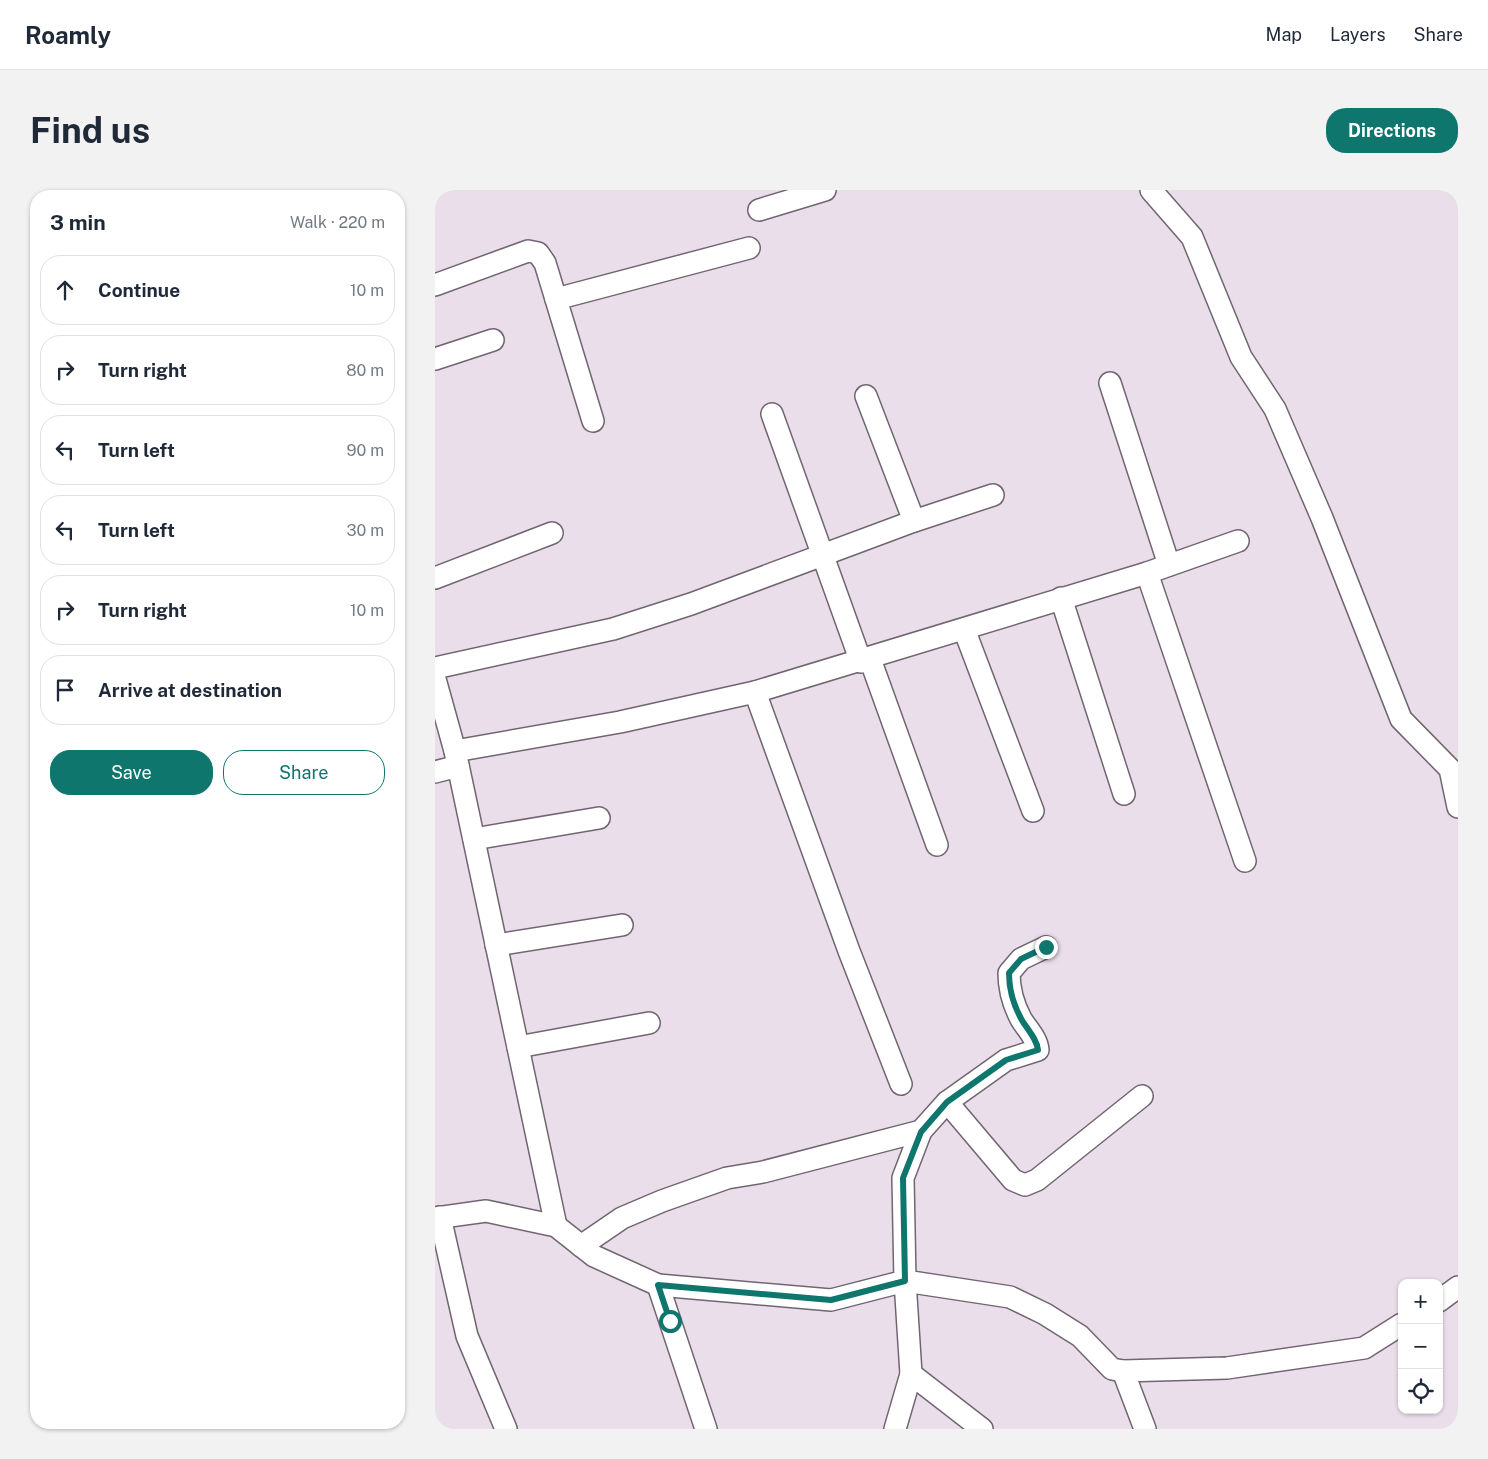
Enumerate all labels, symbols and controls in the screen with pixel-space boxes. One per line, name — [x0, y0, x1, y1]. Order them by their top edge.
text: Roamly — [25, 21, 111, 49]
text: Map — [1266, 24, 1302, 45]
text: Layers — [1330, 24, 1386, 45]
text: Share — [1414, 24, 1463, 45]
button: Directions — [1326, 108, 1458, 153]
text: Find us — [30, 110, 150, 151]
text: 3 min — [50, 210, 106, 235]
text: Walk · 220 m — [290, 213, 385, 232]
icon: ahead — [51, 276, 79, 304]
text: Continue — [98, 279, 180, 301]
text: 10 m — [350, 281, 384, 300]
icon: right — [51, 356, 79, 384]
text: Turn right — [98, 359, 187, 381]
text: 80 m — [346, 361, 384, 380]
icon: left — [51, 436, 79, 464]
text: Turn left — [98, 439, 175, 461]
text: 90 m — [347, 441, 384, 460]
icon: left — [51, 516, 79, 544]
text: Turn left — [98, 519, 175, 541]
text: 30 m — [347, 521, 384, 540]
icon: right — [51, 596, 79, 624]
text: Turn right — [98, 599, 187, 621]
text: 10 m — [350, 601, 384, 620]
icon: arrive — [51, 676, 79, 704]
text: Arrive at destination — [98, 679, 282, 701]
button: Save — [50, 750, 213, 795]
button: Share — [223, 750, 385, 795]
route end — [1035, 936, 1058, 959]
map controls — [1398, 1279, 1443, 1414]
button: + — [1398, 1279, 1443, 1324]
route start — [659, 1310, 682, 1333]
button: − — [1398, 1324, 1443, 1369]
button: locate — [1398, 1369, 1443, 1414]

